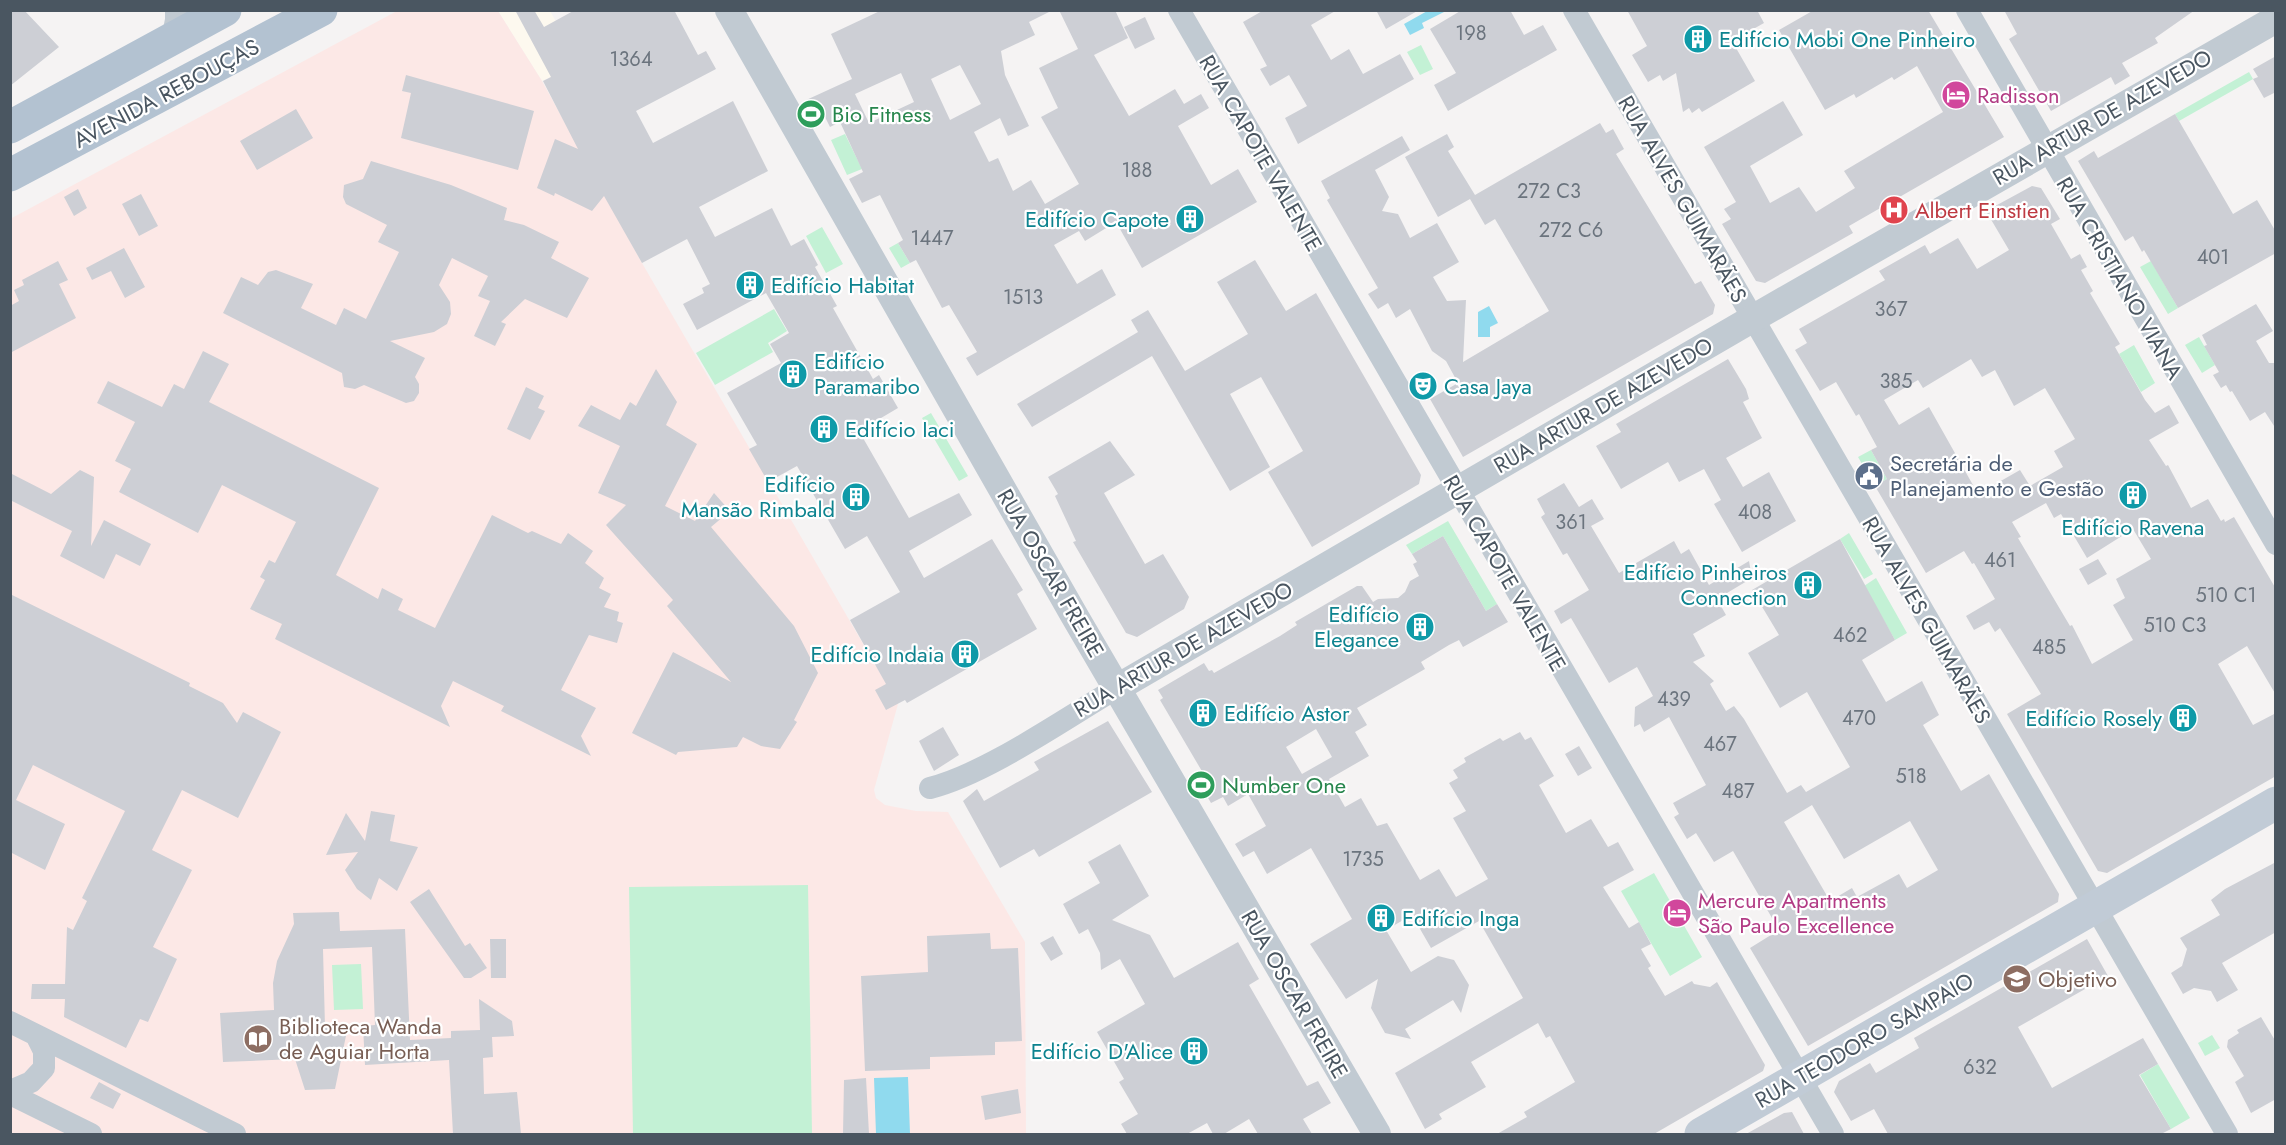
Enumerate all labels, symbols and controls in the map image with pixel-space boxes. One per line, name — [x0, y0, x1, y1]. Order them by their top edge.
house number: 198 — [1455, 19, 1487, 48]
building icon: Edifício Mobi One Pinheiro — [1682, 23, 1714, 55]
place label: Edifício Mobi One Pinheiro — [1719, 23, 1975, 55]
street label: AVENIDA REBOUÇAS — [67, 30, 265, 156]
street label: RUA ARTUR DE AZEVEDO — [1987, 41, 2217, 193]
house number: 1364 — [609, 45, 653, 74]
street label: RUA CAPOTE VALENTE — [1192, 49, 1330, 257]
hotel icon: Radisson — [1940, 79, 1972, 111]
place label: Radisson — [1977, 79, 2059, 111]
street label: RUA ALVES GUIMARÃES — [1611, 90, 1755, 308]
sports icon: Bio Fitness — [795, 98, 827, 130]
place label: Bio Fitness — [832, 98, 931, 130]
house number: 188 — [1122, 156, 1152, 185]
street label: RUA CRISTIANO VIANA — [2049, 171, 2191, 386]
house number: 272 C3 — [1517, 177, 1581, 206]
hospital icon: Albert Einstien — [1878, 194, 1910, 226]
place label: Albert Einstien — [1915, 194, 2050, 226]
place label: Edifício Capote — [1025, 203, 1169, 235]
building icon: Edifício Capote — [1174, 203, 1206, 235]
house number: 272 C6 — [1539, 216, 1603, 245]
house number: 1447 — [911, 224, 954, 253]
house number: 401 — [2197, 243, 2229, 272]
building icon: Edifício Habitat — [734, 269, 766, 301]
place label: Edifício Habitat — [771, 269, 915, 301]
house number: 1513 — [1003, 283, 1043, 312]
house number: 367 — [1875, 295, 1908, 324]
street label: RUA ARTUR DE AZEVEDO — [1488, 329, 1718, 481]
place label: Edifício Paramaribo — [814, 345, 920, 402]
building icon: Edifício Paramaribo — [777, 358, 809, 390]
house number: 385 — [1879, 367, 1913, 396]
theatre icon: Casa Jaya — [1407, 370, 1439, 402]
place label: Casa Jaya — [1444, 370, 1532, 402]
building icon: Edifício Iaci — [808, 413, 840, 445]
place label: Edifício Iaci — [845, 413, 954, 445]
place label: Secretária de Planejamento e Gestão — [1890, 447, 2104, 504]
public building icon: Secretária de Planejamento e Gestão — [1853, 460, 1885, 492]
place label: Edifício Mansão Rimbald — [681, 468, 835, 525]
street label: RUA CAPOTE VALENTE — [1436, 469, 1574, 677]
building icon: Edifício Ravena — [2117, 479, 2149, 511]
building icon: Edifício Mansão Rimbald — [840, 481, 872, 513]
street label: RUA OSCAR FREIRE — [990, 483, 1112, 663]
house number: 408 — [1738, 498, 1772, 527]
house number: 361 — [1555, 508, 1587, 537]
street label: RUA ALVES GUIMARÃES — [1855, 511, 1999, 729]
place label: Edifício Ravena — [2062, 511, 2204, 543]
house number: 461 — [1984, 546, 2016, 575]
place label: Edifício Pinheiros Connection — [1624, 556, 1787, 613]
building icon: Edifício Pinheiros Connection — [1792, 569, 1824, 601]
street label: RUA ARTUR DE AZEVEDO — [1068, 573, 1298, 725]
house number: 510 C1 — [2196, 581, 2256, 610]
place label: Edifício Elegance — [1314, 598, 1399, 655]
building icon: Edifício Elegance — [1404, 611, 1436, 643]
house number: 510 C3 — [2144, 611, 2207, 640]
house number: 462 — [1833, 621, 1867, 650]
house number: 485 — [2032, 633, 2066, 662]
place label: Edifício Indaia — [810, 638, 944, 670]
building icon: Edifício Indaia — [949, 638, 981, 670]
house number: 439 — [1657, 685, 1691, 714]
building icon: Edifício Astor — [1187, 697, 1219, 729]
place label: Edifício Astor — [1224, 697, 1350, 729]
place label: Edifício Rosely — [2026, 702, 2162, 734]
building icon: Edifício Rosely — [2167, 702, 2199, 734]
house number: 470 — [1842, 704, 1876, 733]
house number: 467 — [1703, 730, 1737, 759]
house number: 518 — [1895, 762, 1927, 791]
sports icon: Number One — [1185, 769, 1217, 801]
place label: Number One — [1222, 769, 1346, 801]
house number: 487 — [1722, 777, 1755, 806]
house number: 1735 — [1342, 845, 1384, 874]
place label: Mercure Apartments São Paulo Excellence — [1698, 884, 1894, 941]
hotel icon: Mercure Apartments São Paulo Excellence — [1661, 897, 1693, 929]
building icon: Edifício Inga — [1365, 902, 1397, 934]
place label: Edifício Inga — [1402, 902, 1519, 934]
street label: RUA OSCAR FREIRE — [1234, 904, 1356, 1084]
school or university icon: Objetivo — [2001, 963, 2033, 995]
place label: Objetivo — [2038, 963, 2117, 995]
street label: RUA TEODORO SAMPAIO — [1749, 964, 1979, 1116]
place label: Biblioteca Wanda de Aguiar Horta — [279, 1010, 441, 1067]
library icon: Biblioteca Wanda de Aguiar Horta — [242, 1023, 274, 1055]
place label: Edifício D'Alice — [1031, 1035, 1173, 1067]
building icon: Edifício D'Alice — [1178, 1035, 1210, 1067]
house number: 632 — [1963, 1053, 1997, 1082]

